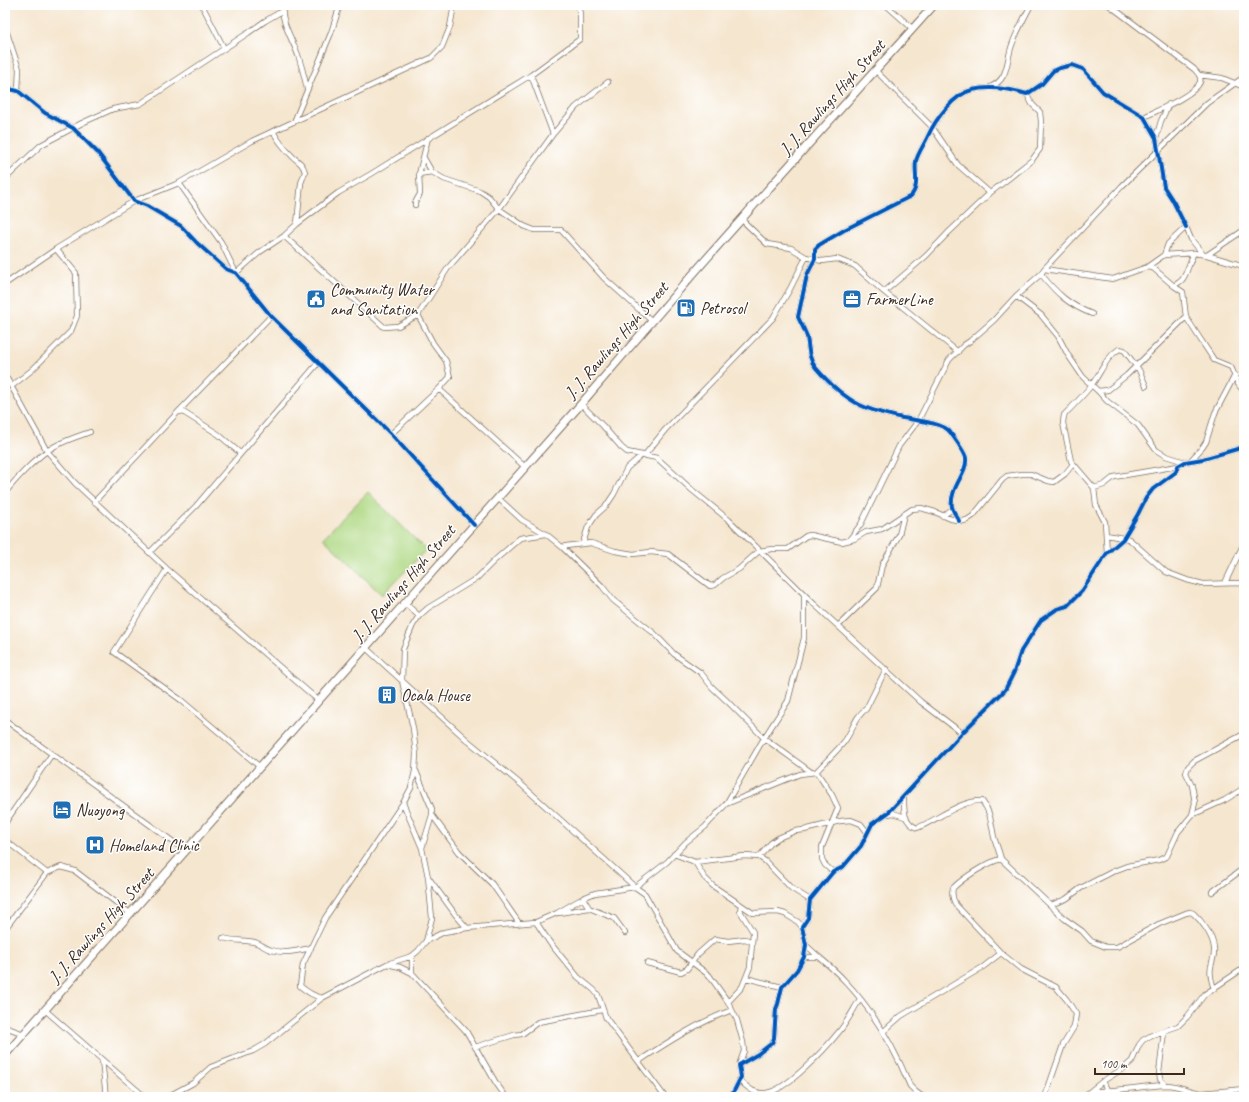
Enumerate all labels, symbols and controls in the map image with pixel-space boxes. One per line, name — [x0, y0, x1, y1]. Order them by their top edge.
street label: J. J. Rawlings High Street — [775, 34, 891, 160]
street label: J. J. Rawlings High Street — [559, 276, 674, 404]
place label: Community Water and Sanitation — [330, 279, 435, 320]
public building icon: Community Water and Sanitation — [305, 288, 327, 310]
office icon: FarmerLine — [841, 288, 863, 310]
place label: FarmerLine — [866, 289, 934, 310]
fuel station icon: Petrosol — [675, 297, 697, 319]
place label: Petrosol — [700, 298, 749, 319]
street label: J. J. Rawlings High Street — [346, 519, 461, 647]
building icon: Ocala House — [376, 684, 398, 706]
place label: Ocala House — [401, 685, 471, 706]
hotel icon: Nuoyong — [51, 799, 73, 821]
place label: Nuoyong — [76, 800, 125, 821]
hospital icon: Homeland Clinic — [84, 834, 106, 856]
place label: Homeland Clinic — [109, 835, 200, 856]
street label: J. J. Rawlings High Street — [44, 862, 160, 988]
scale bar — [1095, 1050, 1184, 1076]
text: 100 m — [1101, 1056, 1128, 1072]

